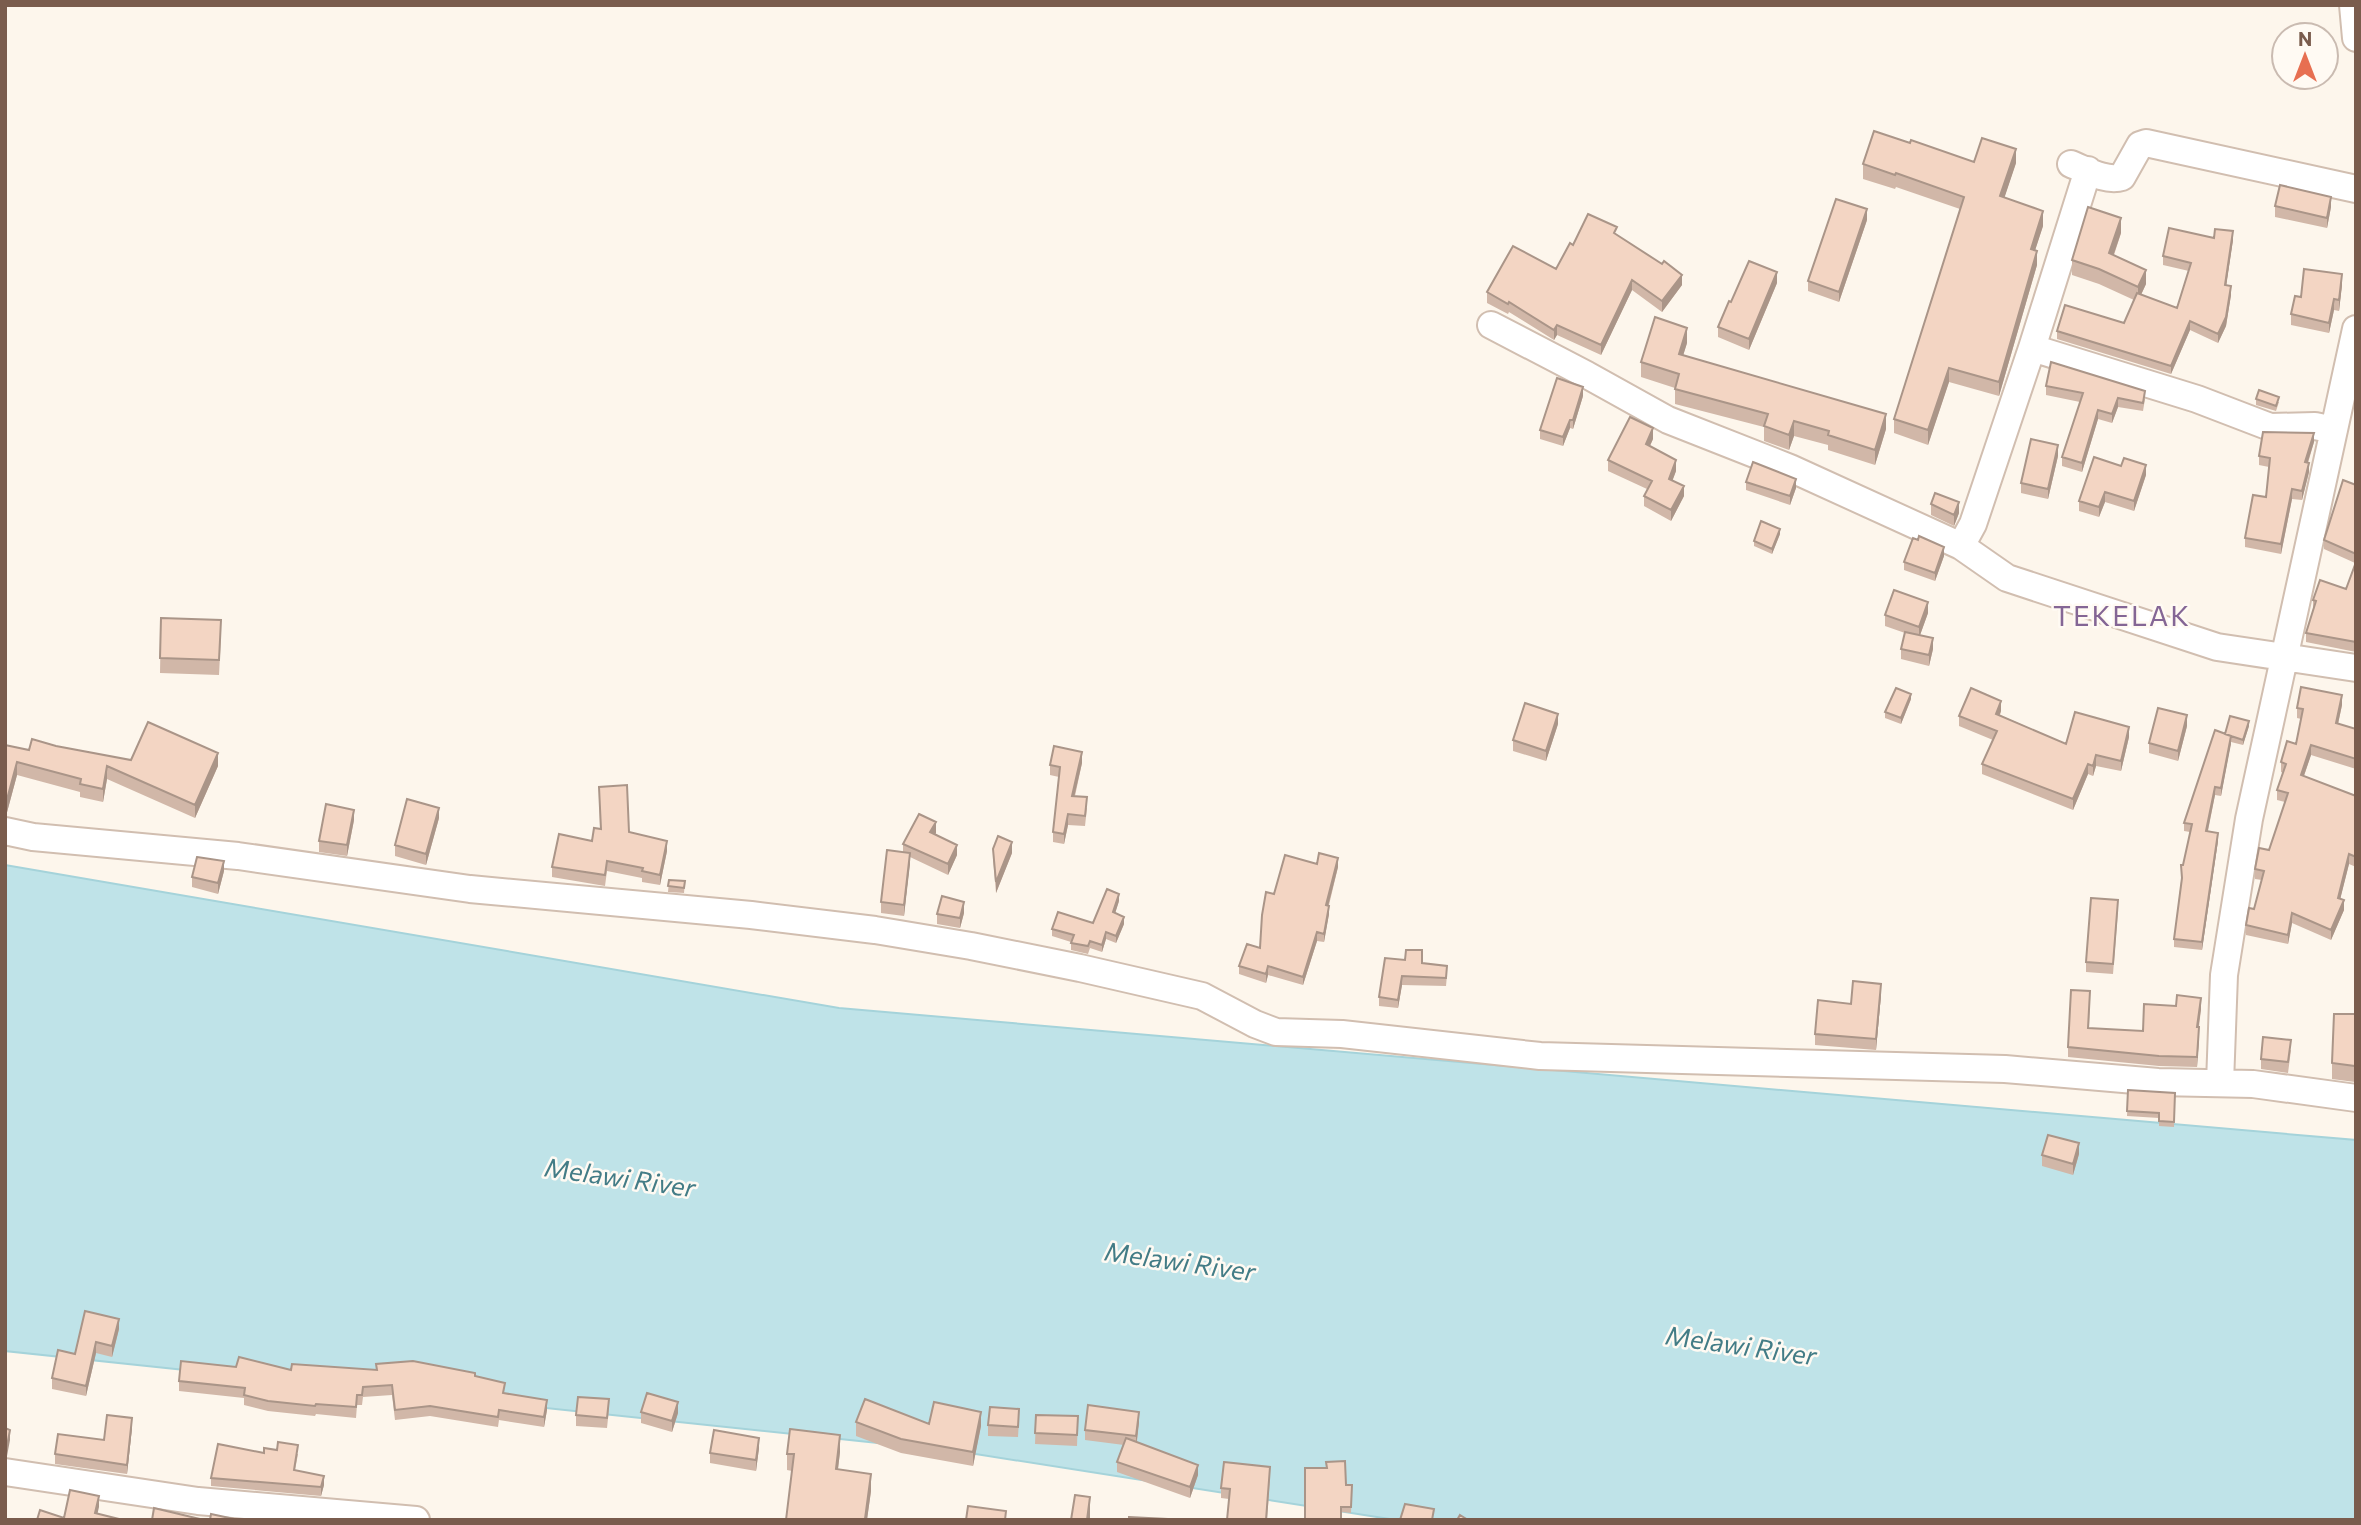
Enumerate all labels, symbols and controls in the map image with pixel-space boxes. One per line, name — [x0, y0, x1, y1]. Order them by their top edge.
north arrow — [2270, 21, 2340, 91]
text: N — [2298, 27, 2312, 50]
district label: TEKELAK — [2053, 598, 2191, 632]
water label: Melawi River — [543, 1151, 699, 1203]
water label: Melawi River — [1103, 1235, 1259, 1287]
water label: Melawi River — [1664, 1319, 1820, 1371]

